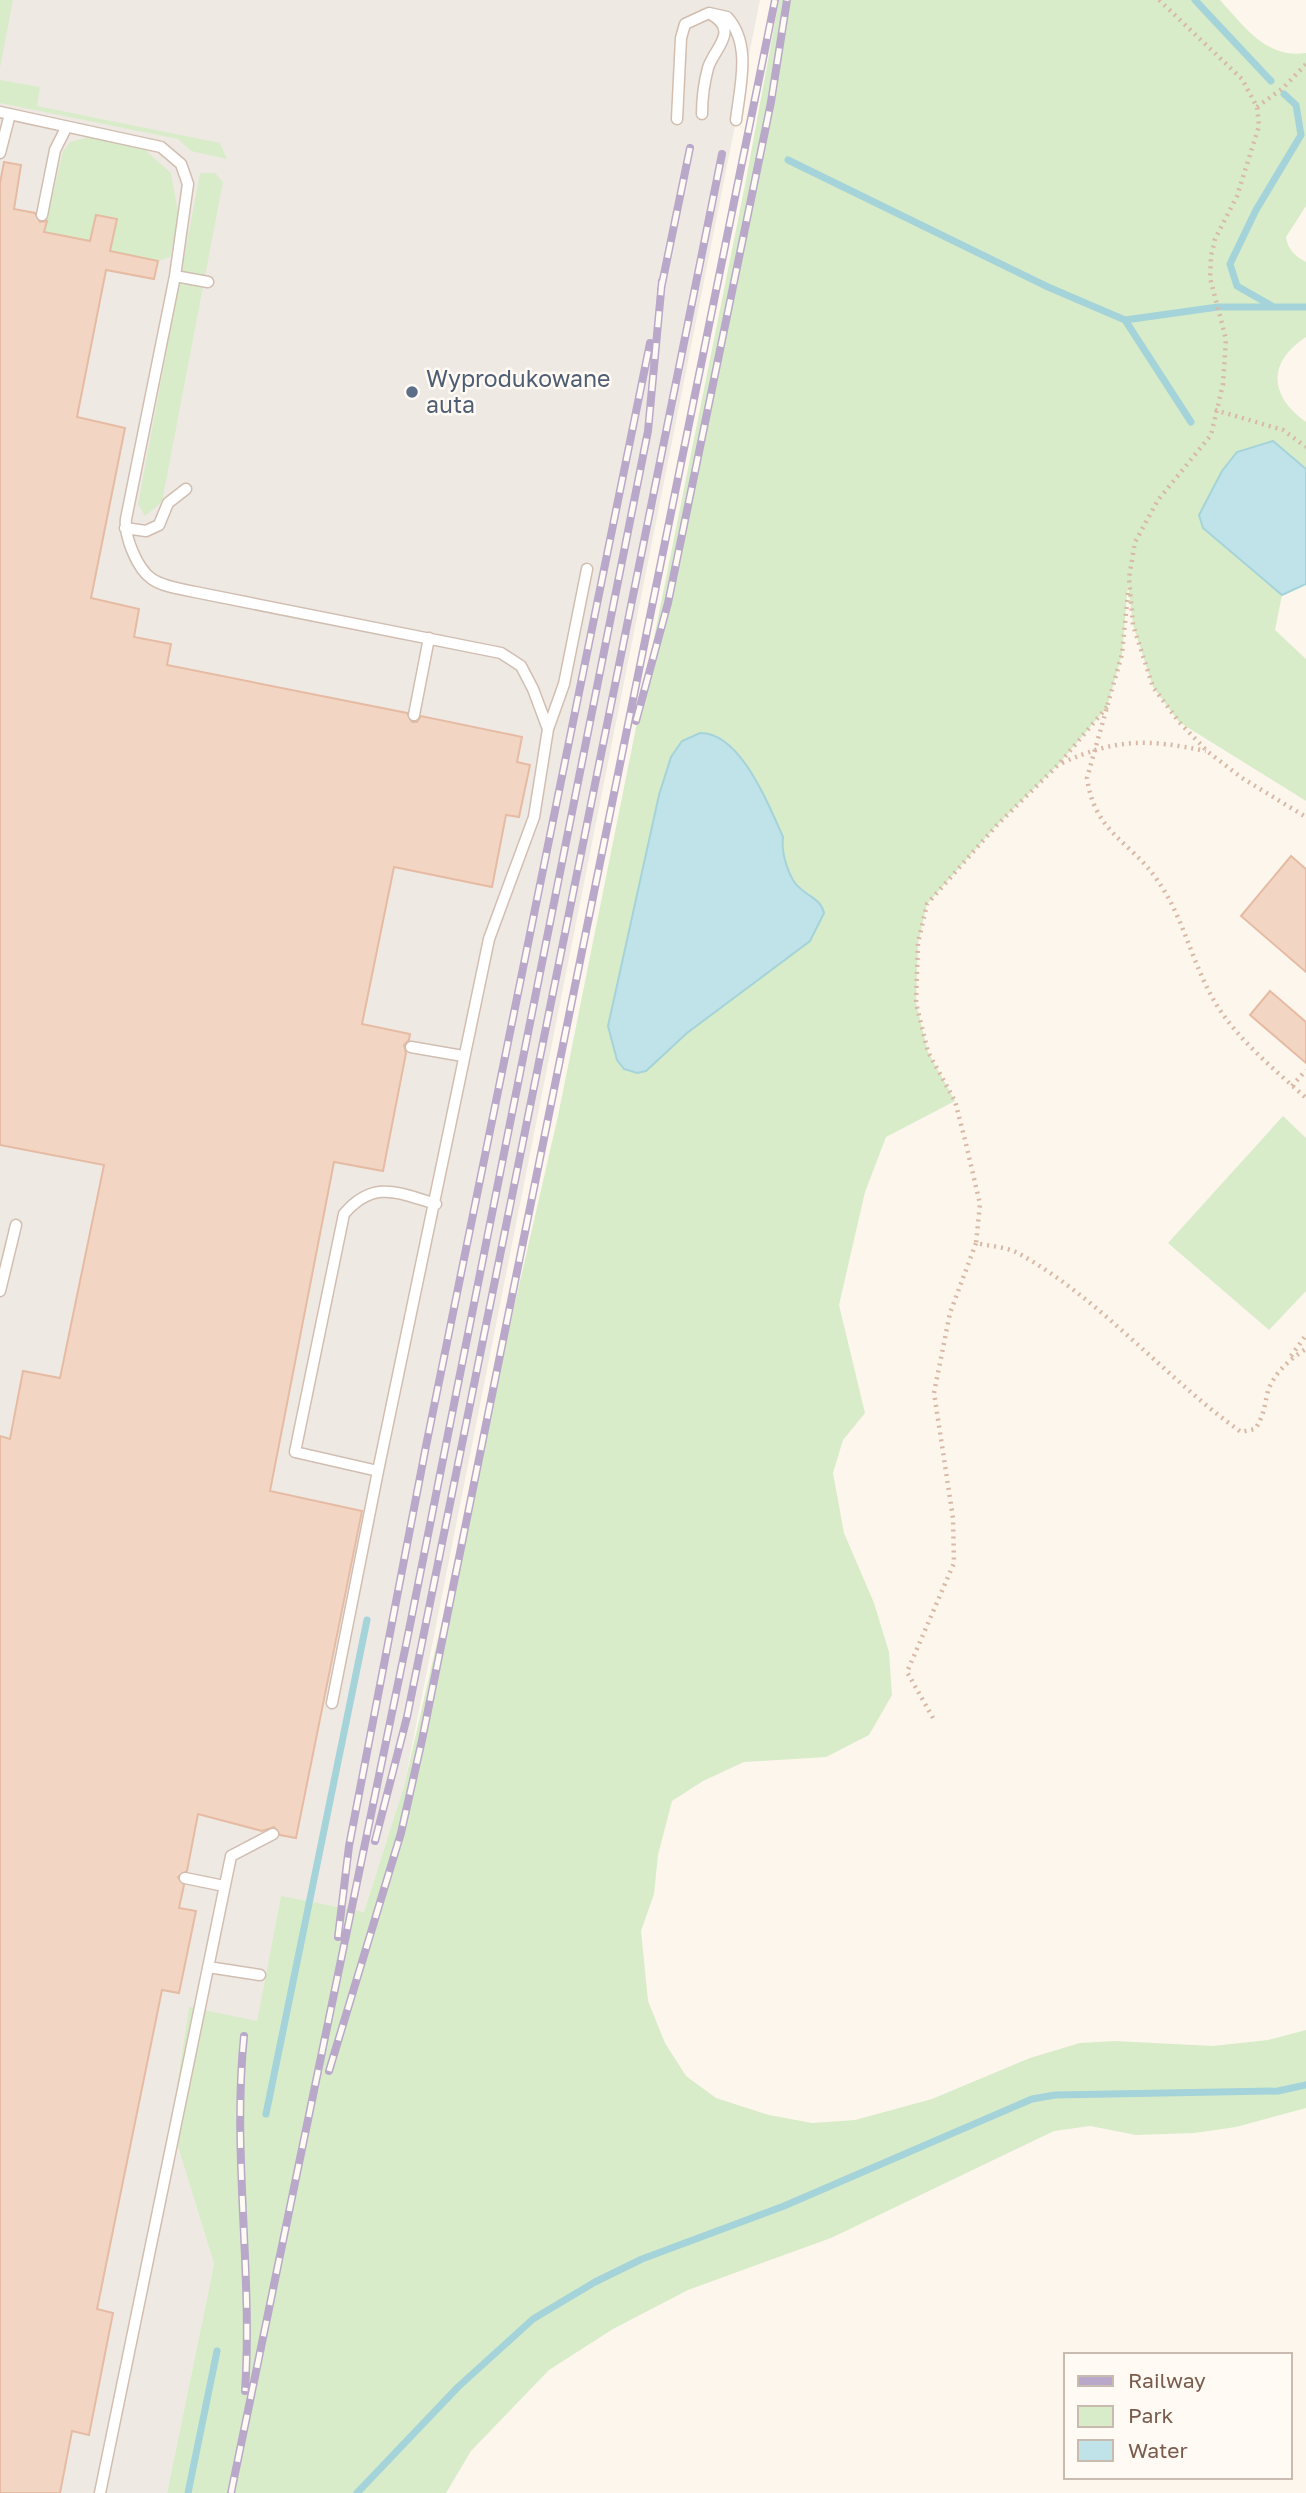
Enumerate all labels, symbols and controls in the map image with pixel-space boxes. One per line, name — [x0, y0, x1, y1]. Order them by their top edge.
place label: Wyprodukowane auta — [426, 364, 610, 418]
marker: Wyprodukowane auta — [404, 384, 420, 400]
legend — [1064, 2353, 1292, 2479]
text: Railway — [1128, 2367, 1206, 2393]
text: Park — [1128, 2402, 1174, 2428]
text: Water — [1128, 2437, 1188, 2463]

